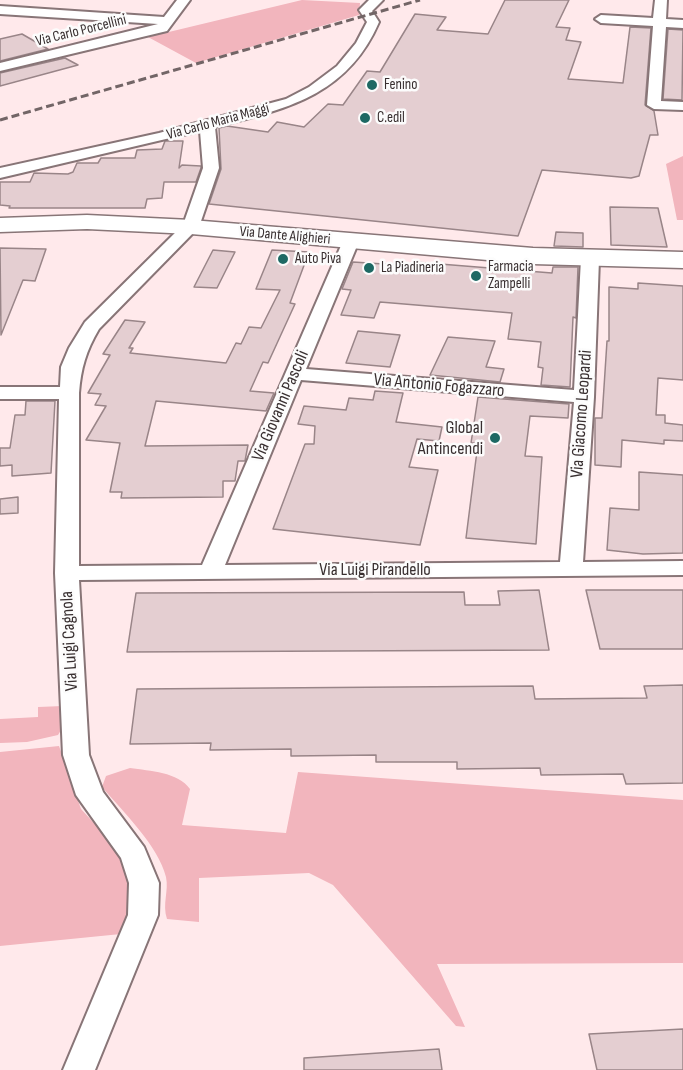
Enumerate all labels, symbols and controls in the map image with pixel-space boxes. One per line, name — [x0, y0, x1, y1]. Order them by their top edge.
street label: Via Carlo Porcellini — [34, 11, 128, 51]
place label: Fenino — [384, 76, 417, 94]
marker: Fenino — [365, 78, 379, 92]
street label: Via Carlo Maria Maggi — [165, 100, 271, 144]
place label: C.edil — [377, 109, 405, 127]
marker: C.edil — [358, 111, 372, 125]
street label: Via Dante Alighieri — [239, 223, 331, 249]
place label: Auto Piva — [295, 250, 341, 268]
marker: Auto Piva — [276, 252, 290, 266]
place label: Farmacia Zampelli — [488, 258, 533, 293]
place label: La Piadineria — [381, 259, 444, 277]
marker: La Piadineria — [362, 261, 376, 275]
marker: Farmacia Zampelli — [469, 269, 483, 283]
street label: Via Giovanni Pascoli — [248, 347, 314, 465]
street label: Via Giacomo Leopardi — [567, 349, 597, 479]
street label: Via Antonio Fogazzaro — [373, 370, 505, 402]
place label: Global Antincendi — [418, 417, 483, 460]
marker: Global Antincendi — [488, 431, 502, 445]
street label: Via Luigi Pirandello — [319, 559, 431, 581]
street label: Via Luigi Cagnola — [57, 590, 83, 692]

